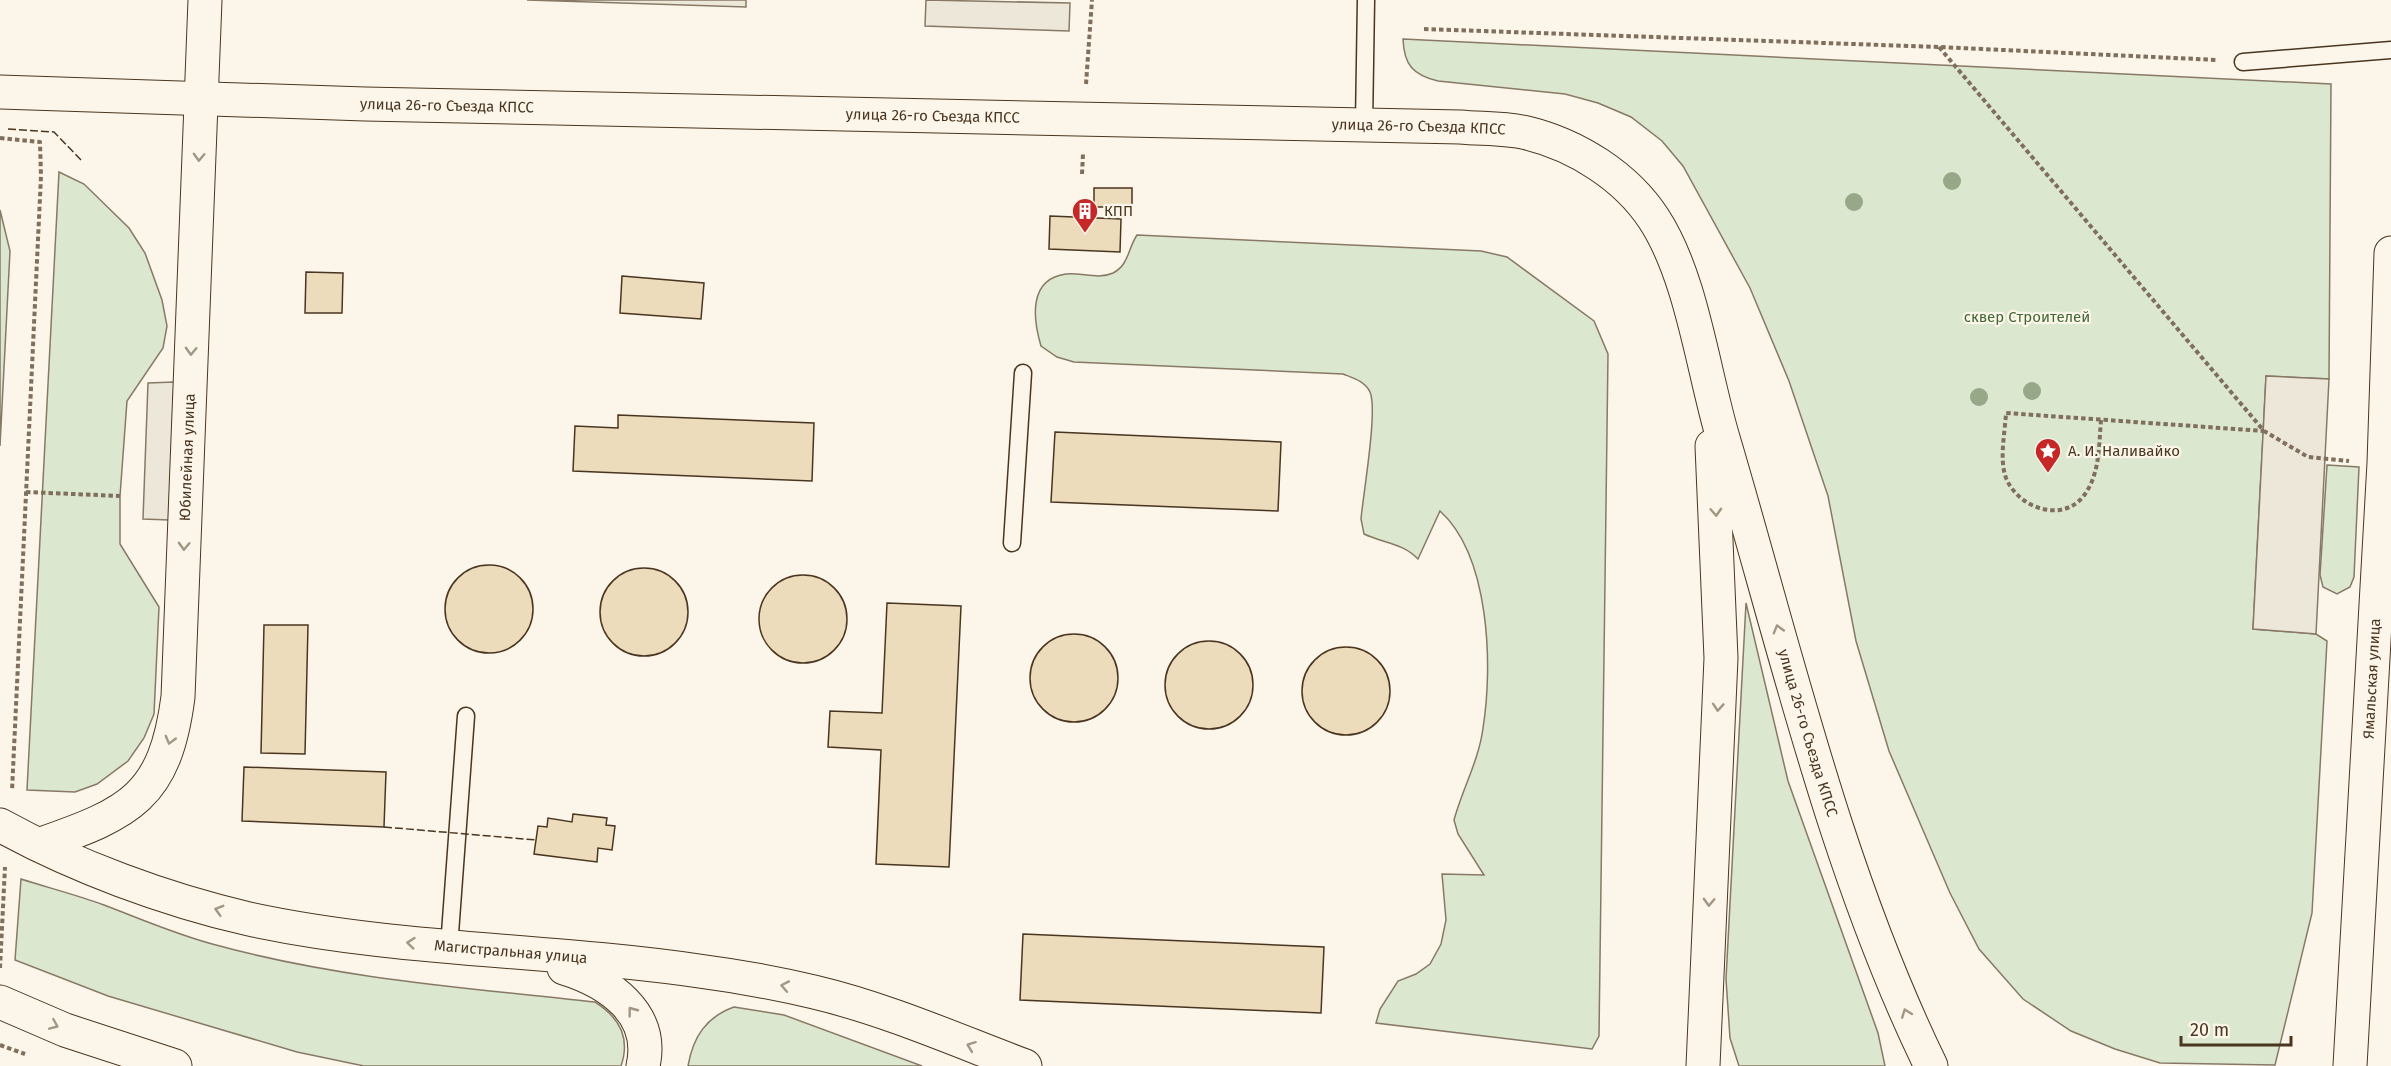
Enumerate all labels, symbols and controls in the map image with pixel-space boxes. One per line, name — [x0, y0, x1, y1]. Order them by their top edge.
street label: улица 26-го Съезда КПСС — [360, 95, 535, 117]
street label: улица 26-го Съезда КПСС — [846, 105, 1020, 127]
street label: улица 26-го Съезда КПСС — [1331, 115, 1507, 139]
one-way arrow — [193, 152, 206, 161]
building icon: КПП — [1070, 196, 1100, 234]
place label: КПП — [1104, 202, 1133, 220]
park label: cквер Cтроителей — [1964, 308, 2090, 326]
one-way arrow — [185, 347, 198, 356]
street label: Юбилейная улица — [176, 393, 199, 522]
place icon: А. И. Наливайко — [2033, 436, 2063, 474]
place label: А. И. Наливайко — [2068, 442, 2180, 460]
one-way arrow — [1709, 508, 1722, 517]
one-way arrow — [177, 542, 190, 551]
street label: Ямальская улица — [2359, 618, 2384, 739]
one-way arrow — [1773, 624, 1786, 634]
street label: улица 26-го Съезда КПСС — [1774, 647, 1842, 820]
one-way arrow — [1711, 702, 1724, 711]
one-way arrow — [165, 735, 178, 745]
one-way arrow — [1703, 897, 1716, 906]
one-way arrow — [214, 905, 224, 917]
street label: Магистральная улица — [433, 936, 588, 967]
one-way arrow — [406, 937, 415, 949]
one-way arrow — [780, 980, 790, 993]
one-way arrow — [629, 1007, 640, 1018]
one-way arrow — [1901, 1008, 1913, 1019]
scale bar — [2181, 1009, 2290, 1047]
one-way arrow — [48, 1018, 59, 1030]
text: 20 m — [2190, 1019, 2229, 1041]
one-way arrow — [966, 1040, 976, 1053]

